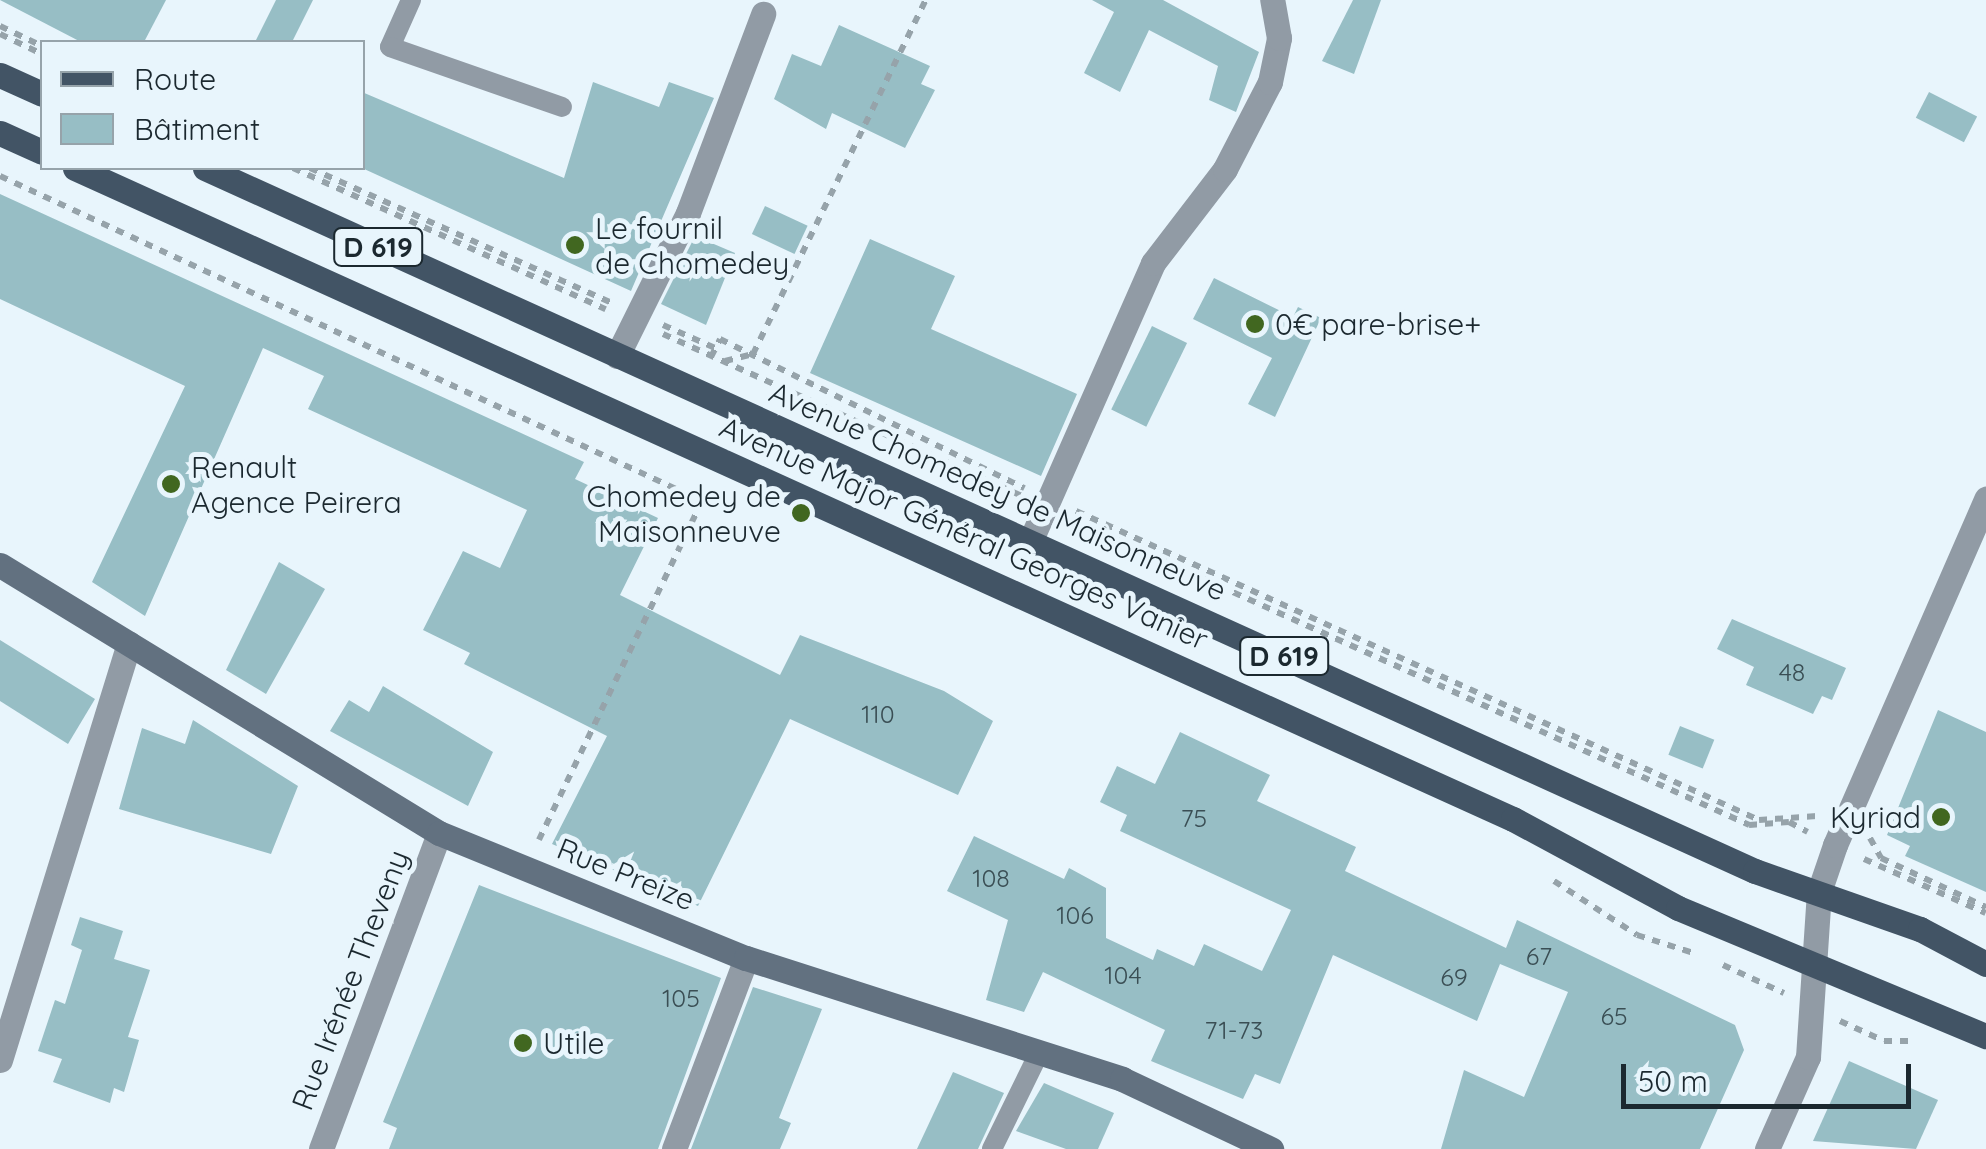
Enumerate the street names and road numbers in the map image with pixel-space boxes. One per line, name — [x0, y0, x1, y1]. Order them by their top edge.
road number: D 619 — [333, 224, 423, 270]
street label: Avenue Chomedey de Maisonneuve — [764, 374, 1232, 608]
street label: Avenue Major Général Georges Vanier — [714, 409, 1214, 657]
road number: D 619 — [1239, 633, 1329, 679]
street label: Rue Preize — [552, 830, 700, 918]
street label: Rue Irénée Theveny — [284, 845, 416, 1115]

